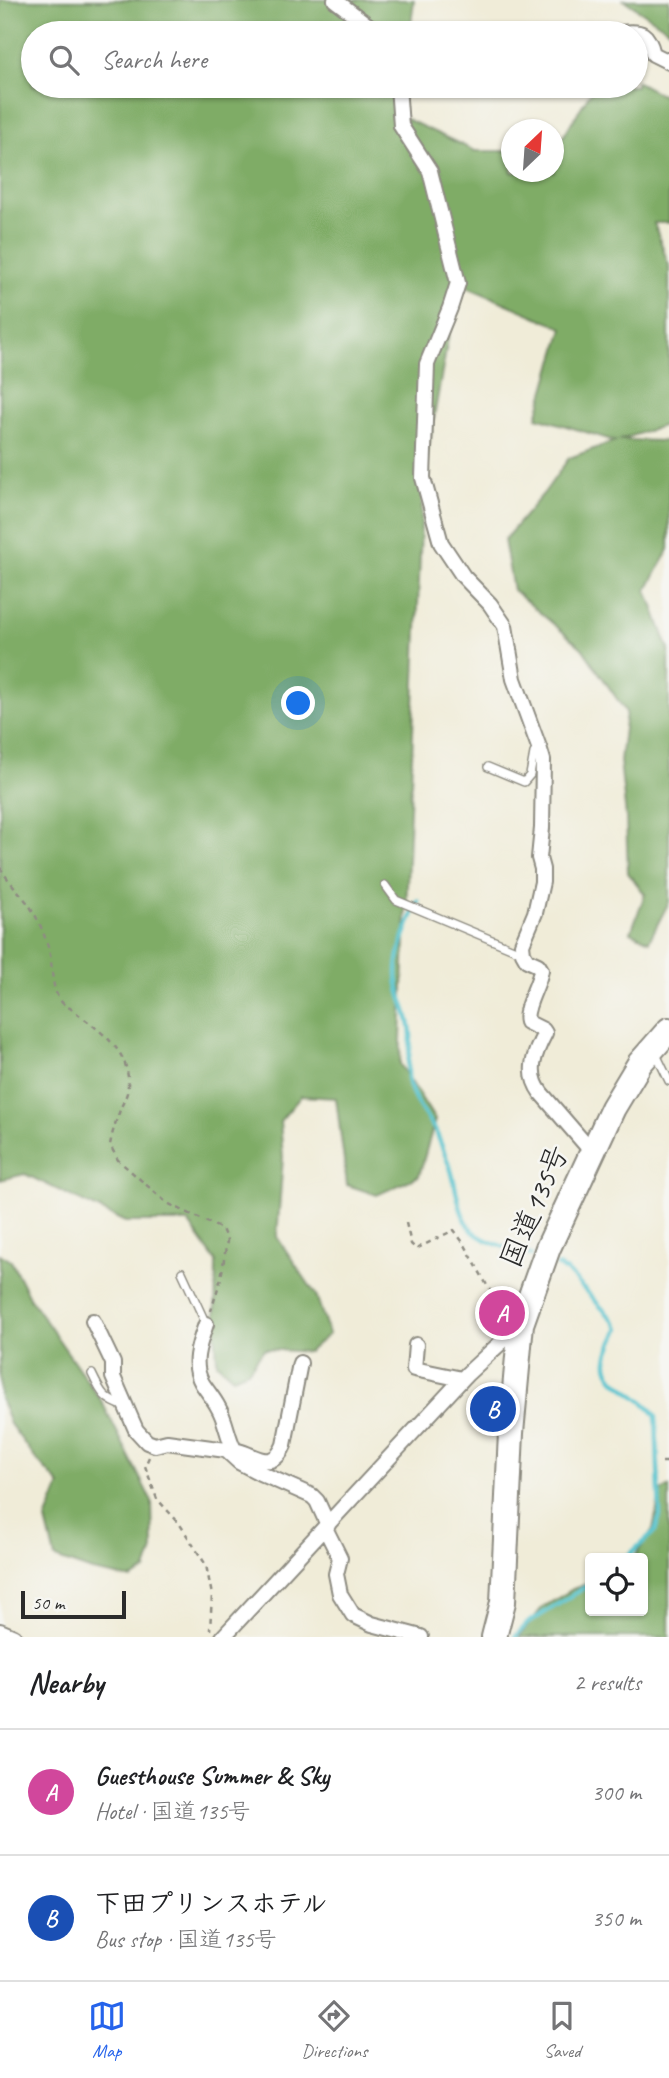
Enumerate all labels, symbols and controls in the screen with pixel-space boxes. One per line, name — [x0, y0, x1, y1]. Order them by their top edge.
search box — [21, 21, 648, 98]
icon: search — [45, 41, 83, 79]
text: Search here — [101, 43, 207, 76]
north arrow — [501, 119, 564, 182]
your location — [281, 686, 315, 720]
street label: 国道135号 — [491, 1139, 577, 1273]
pin: A — [479, 1287, 525, 1339]
pin: B — [470, 1383, 516, 1435]
map controls — [585, 1553, 648, 1616]
button: locate — [585, 1553, 648, 1616]
scale bar — [21, 1588, 126, 1620]
text: 50 m — [32, 1591, 64, 1615]
text: Nearby — [28, 1664, 104, 1702]
text: 2 results — [574, 1668, 641, 1697]
text: Guesthouse Summer & Sky — [95, 1759, 329, 1792]
text: A — [45, 1778, 57, 1807]
text: 300 m — [592, 1778, 641, 1807]
text: Hotel · 国道135号 — [95, 1797, 251, 1826]
text: 下田プリンスホテル — [95, 1887, 327, 1920]
text: B — [45, 1904, 57, 1933]
text: 350 m — [592, 1904, 641, 1933]
text: Bus stop · 国道135号 — [95, 1925, 277, 1954]
tab: Map — [88, 1997, 126, 2063]
tab: Directions — [301, 1997, 368, 2063]
tab: Saved — [543, 1997, 581, 2063]

